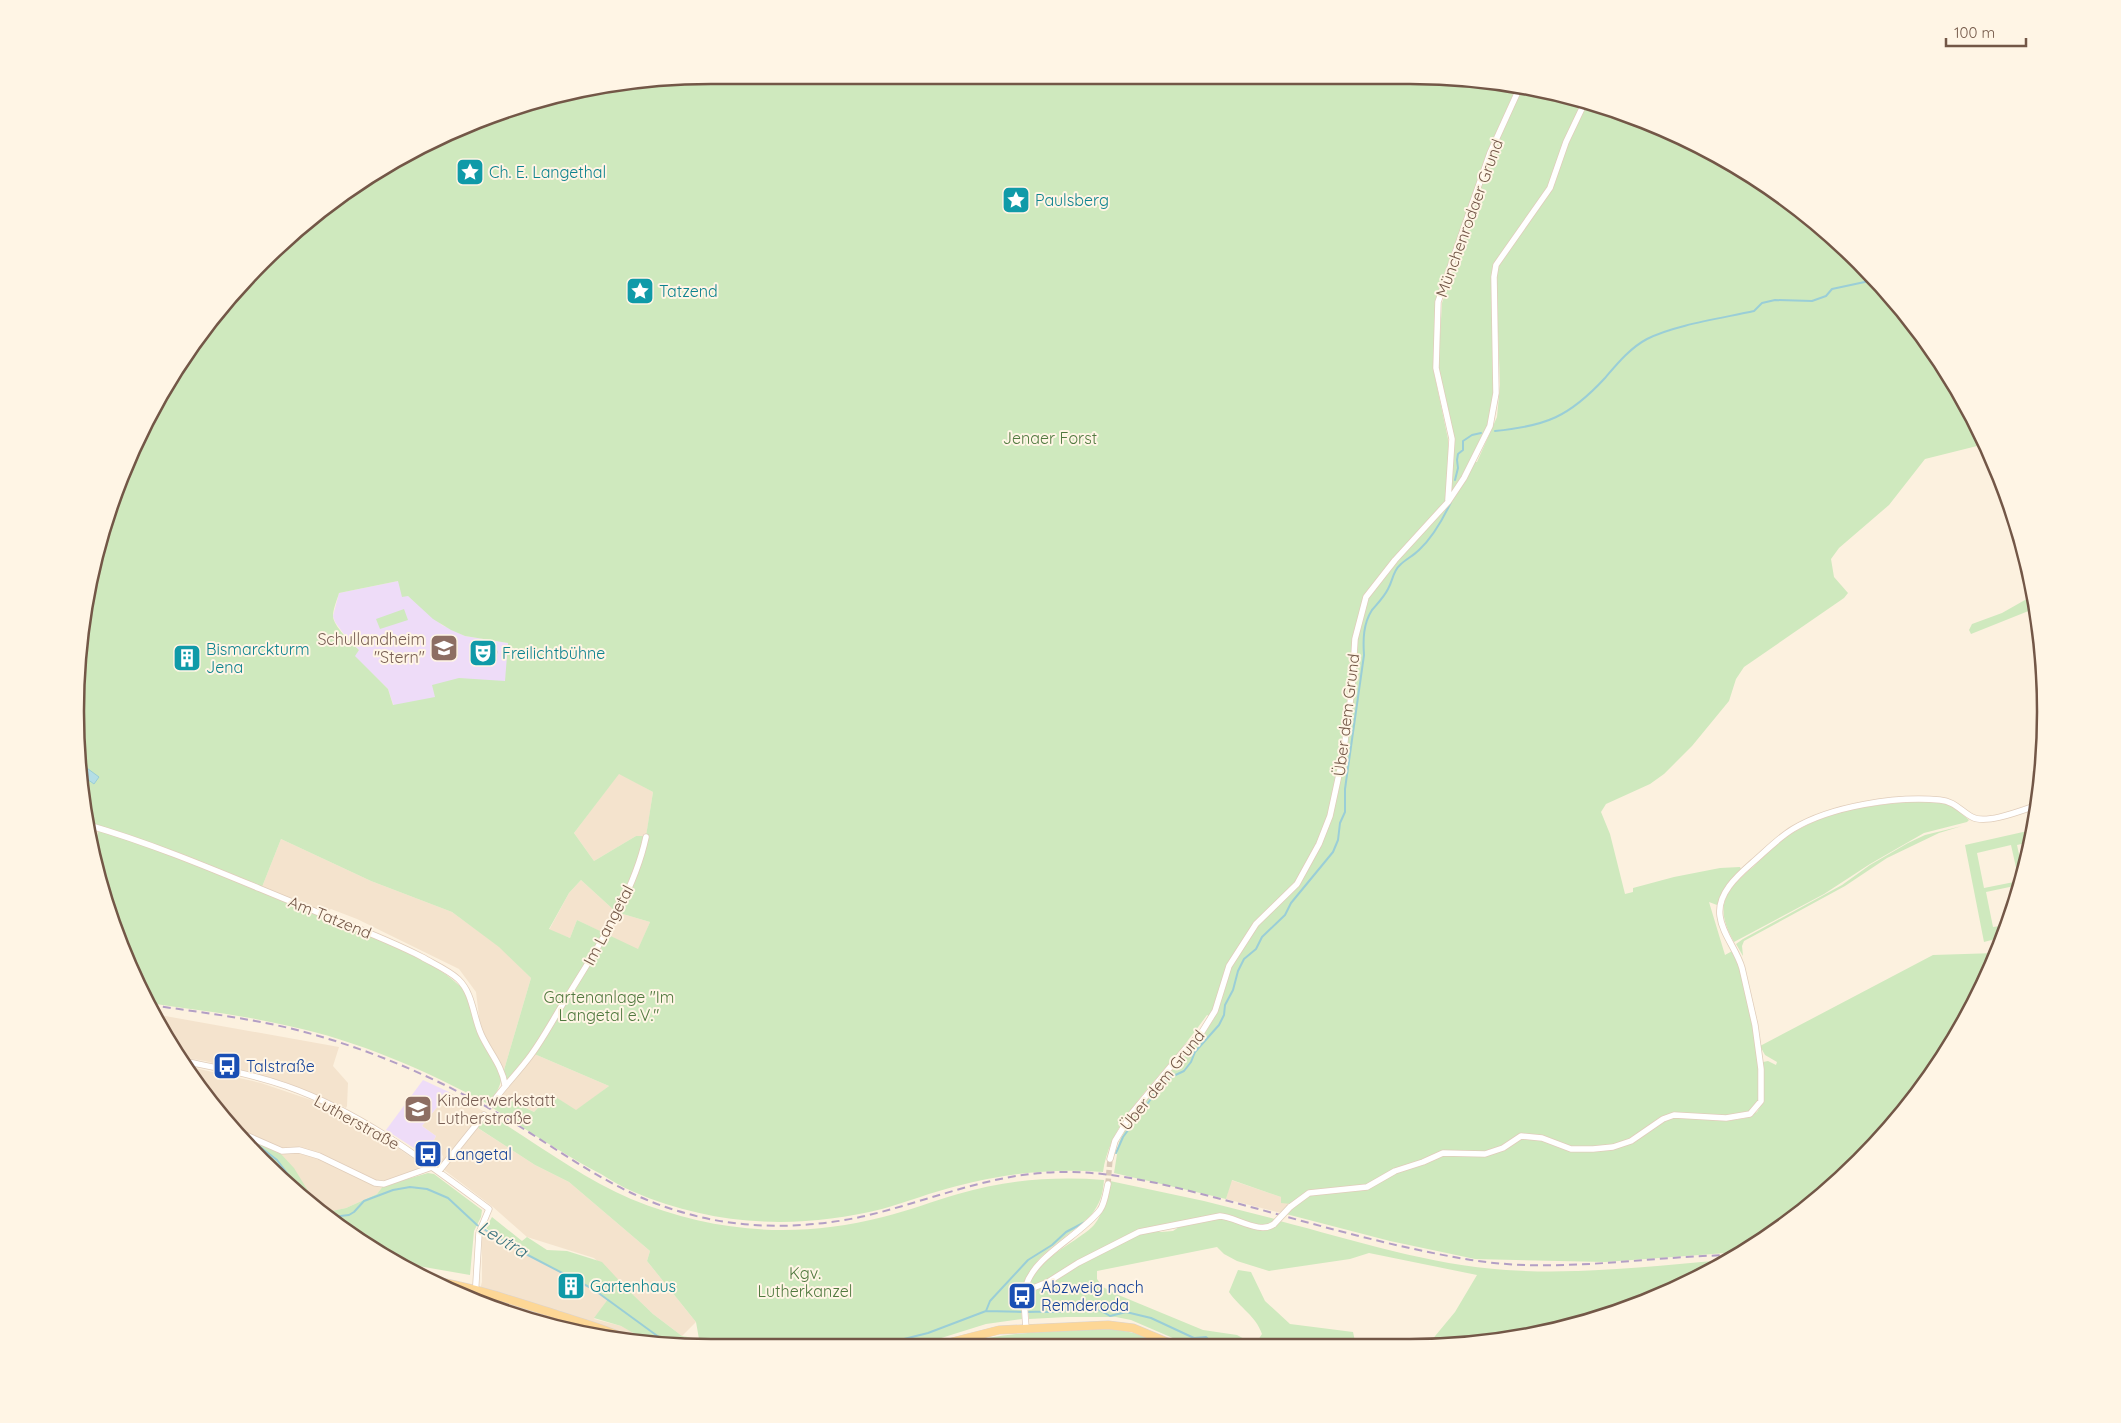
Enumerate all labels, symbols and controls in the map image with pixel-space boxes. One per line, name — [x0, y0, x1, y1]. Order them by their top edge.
scale bar — [1946, 15, 2026, 47]
text: 100 m — [1954, 23, 1995, 42]
street label: Münchenrodaer Grund — [1431, 136, 1507, 300]
place icon: Ch. E. Langethal — [455, 157, 485, 187]
place label: Ch. E. Langethal — [489, 162, 606, 182]
place icon: Paulsberg — [1001, 185, 1031, 215]
place label: Paulsberg — [1035, 190, 1109, 210]
place icon: Tatzend — [625, 276, 655, 306]
place label: Tatzend — [659, 281, 718, 301]
park label: Jenaer Forst — [1003, 428, 1097, 448]
place label: Schullandheim "Stern" — [317, 629, 425, 667]
school or university icon: Schullandheim "Stern" — [429, 633, 459, 663]
theatre icon: Freilichtbühne — [468, 638, 498, 668]
place label: Bismarckturm Jena — [206, 639, 310, 677]
building icon: Bismarckturm Jena — [172, 643, 202, 673]
place label: Freilichtbühne — [502, 643, 605, 663]
street label: Über dem Grund — [1329, 652, 1363, 778]
street label: Im Langetal — [579, 881, 637, 969]
street label: Am Tatzend — [285, 891, 375, 943]
park label: Gartenanlage "Im Langetal e.V." — [544, 987, 674, 1025]
street label: Über dem Grund — [1115, 1026, 1209, 1134]
bus stop icon: Talstraße — [212, 1051, 242, 1081]
place label: Talstraße — [246, 1056, 315, 1076]
street label: Lutherstraße — [311, 1090, 403, 1154]
place label: Kinderwerkstatt Lutherstraße — [437, 1090, 555, 1128]
school or university icon: Kinderwerkstatt Lutherstraße — [403, 1094, 433, 1124]
bus stop icon: Langetal — [413, 1139, 443, 1169]
place label: Langetal — [447, 1144, 512, 1164]
water label: Leutra — [474, 1215, 533, 1263]
park label: Kgv. Lutherkanzel — [758, 1263, 853, 1301]
building icon: Gartenhaus — [556, 1271, 586, 1301]
place label: Gartenhaus — [590, 1276, 676, 1296]
place label: Abzweig nach Remderoda — [1041, 1277, 1144, 1315]
bus stop icon: Abzweig nach Remderoda — [1007, 1281, 1037, 1311]

